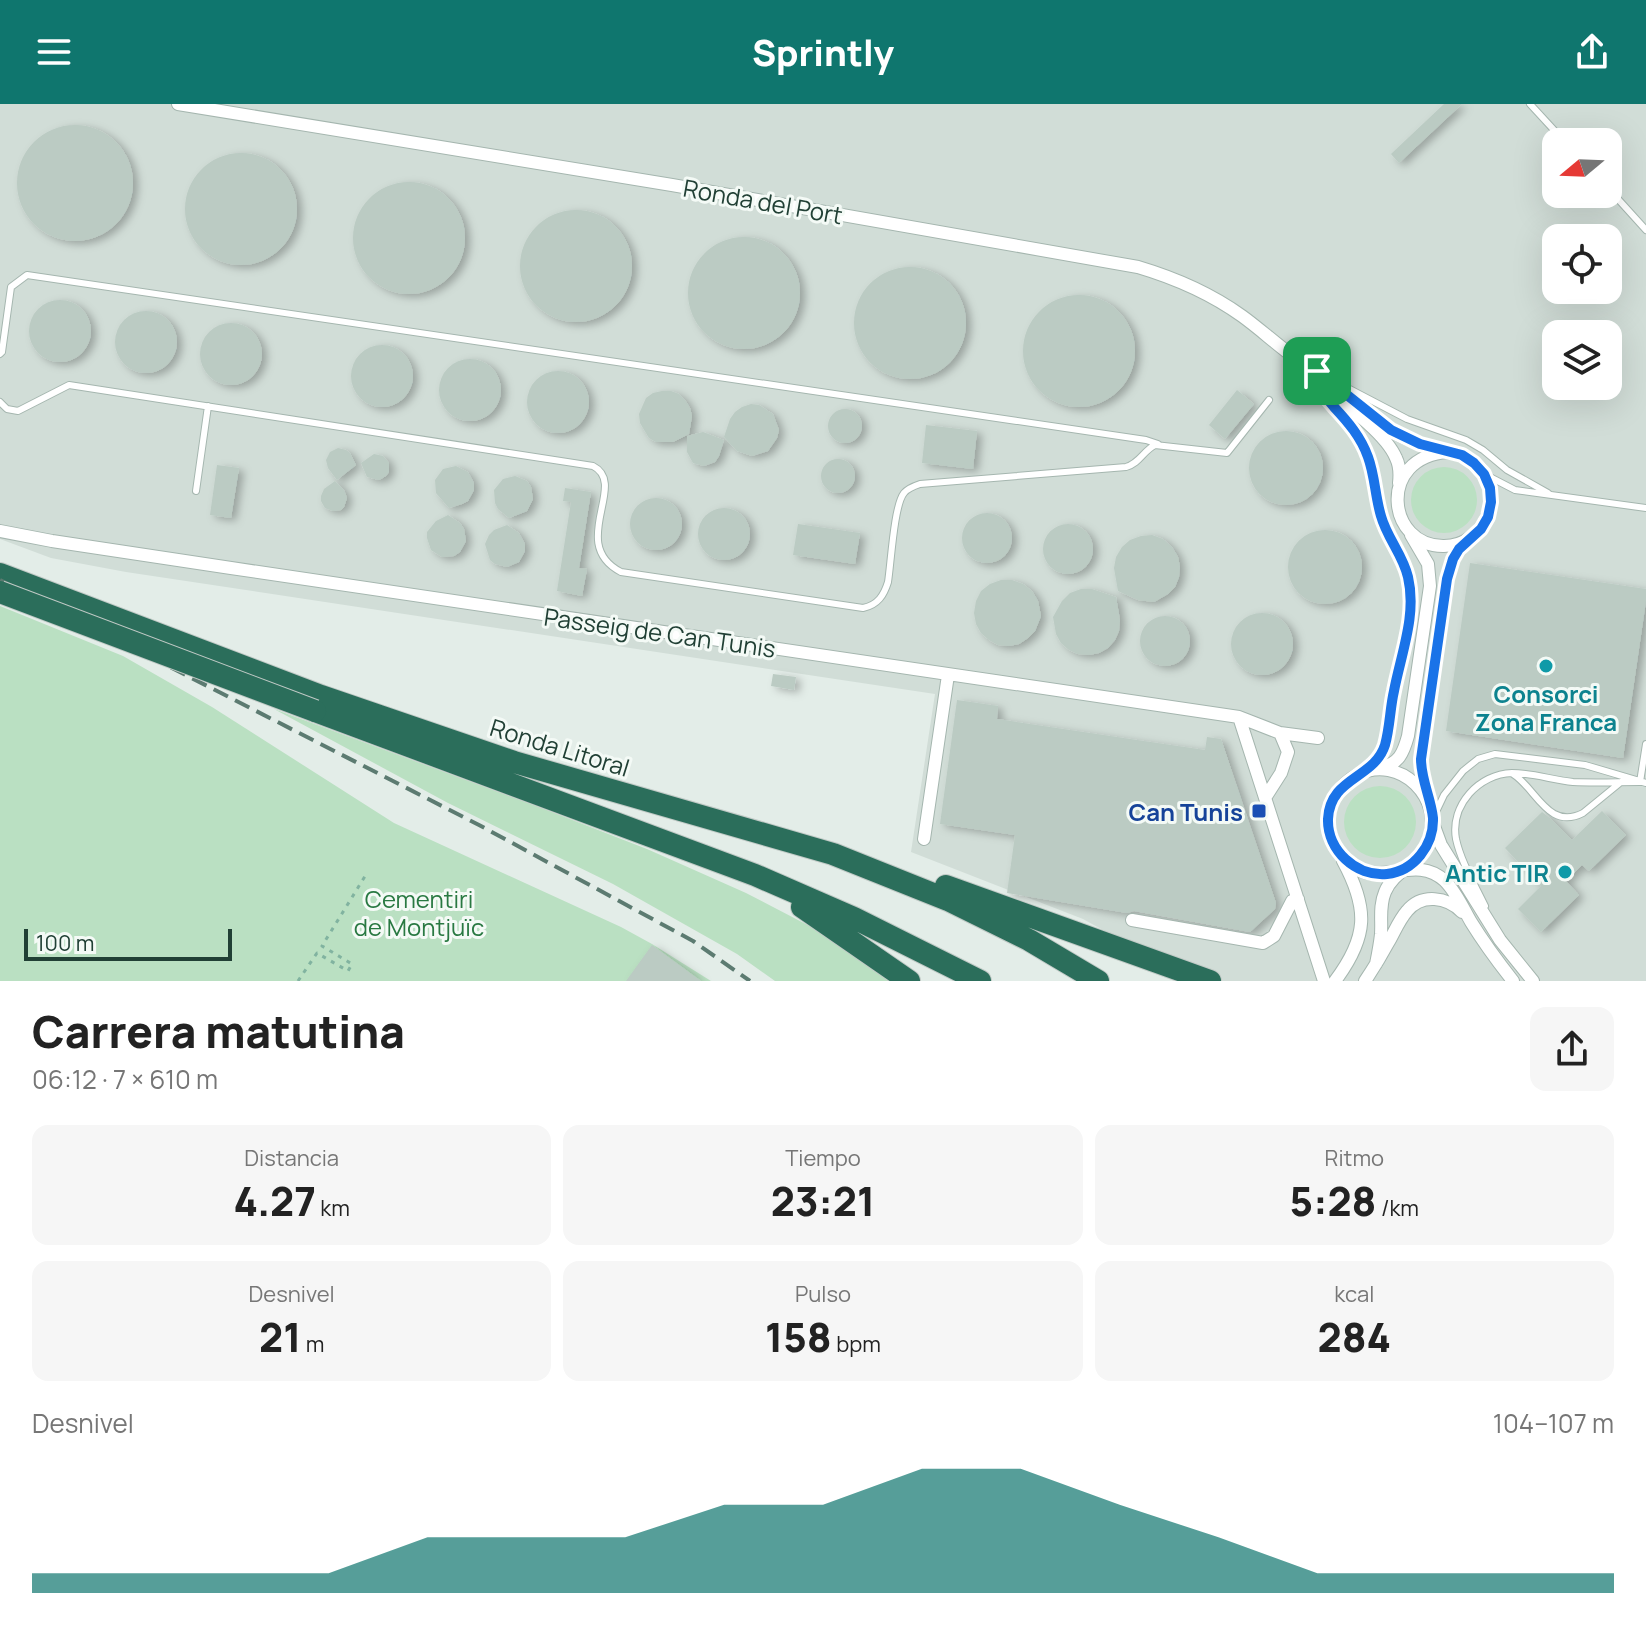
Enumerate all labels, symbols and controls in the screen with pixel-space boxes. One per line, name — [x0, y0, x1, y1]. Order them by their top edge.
text: Sprintly — [752, 28, 894, 77]
icon: menu — [32, 30, 76, 74]
icon: share — [1570, 30, 1614, 74]
north arrow — [1542, 128, 1622, 208]
map controls — [1542, 128, 1622, 400]
street label: Ronda del Port — [681, 171, 845, 231]
button: locate — [1542, 224, 1622, 304]
button: layers — [1542, 320, 1622, 400]
pin — [1283, 337, 1351, 405]
icon: arrive — [1295, 349, 1339, 393]
street label: Passeig de Can Tunis — [542, 599, 778, 665]
marker: Consorci Zona Franca — [1537, 657, 1555, 675]
place label: Consorci Zona Franca — [1475, 677, 1617, 738]
street label: Ronda Litoral — [486, 710, 634, 784]
place label: Can Tunis — [1129, 795, 1243, 828]
marker: Can Tunis — [1250, 802, 1268, 820]
place label: Antic TIR — [1445, 856, 1549, 889]
marker: Antic TIR — [1556, 863, 1574, 881]
park label: Cementiri de Montjuïc — [354, 882, 484, 943]
scale bar — [24, 925, 232, 961]
text: 100 m — [36, 928, 94, 958]
text: Carrera matutina — [32, 1001, 405, 1061]
button: share — [1530, 1007, 1614, 1091]
text: 06:12 · 7 × 610 m — [32, 1061, 218, 1097]
text: Distancia — [244, 1143, 339, 1173]
text: Tiempo — [785, 1143, 861, 1173]
text: Ritmo — [1325, 1143, 1384, 1173]
text: 4.27 — [233, 1173, 316, 1228]
text: 23:21 — [771, 1173, 875, 1228]
text: 5:28 — [1290, 1173, 1377, 1228]
text: km — [316, 1193, 350, 1223]
text: /km — [1377, 1193, 1419, 1223]
text: Desnivel — [249, 1279, 335, 1309]
text: Pulso — [795, 1279, 851, 1309]
text: kcal — [1334, 1279, 1374, 1309]
text: 21 — [259, 1309, 301, 1364]
text: 158 — [765, 1309, 832, 1364]
text: 284 — [1317, 1309, 1391, 1364]
text: m — [301, 1329, 324, 1359]
text: bpm — [832, 1329, 881, 1359]
text: Desnivel — [32, 1405, 134, 1441]
text: 104–107 m — [1493, 1405, 1614, 1441]

